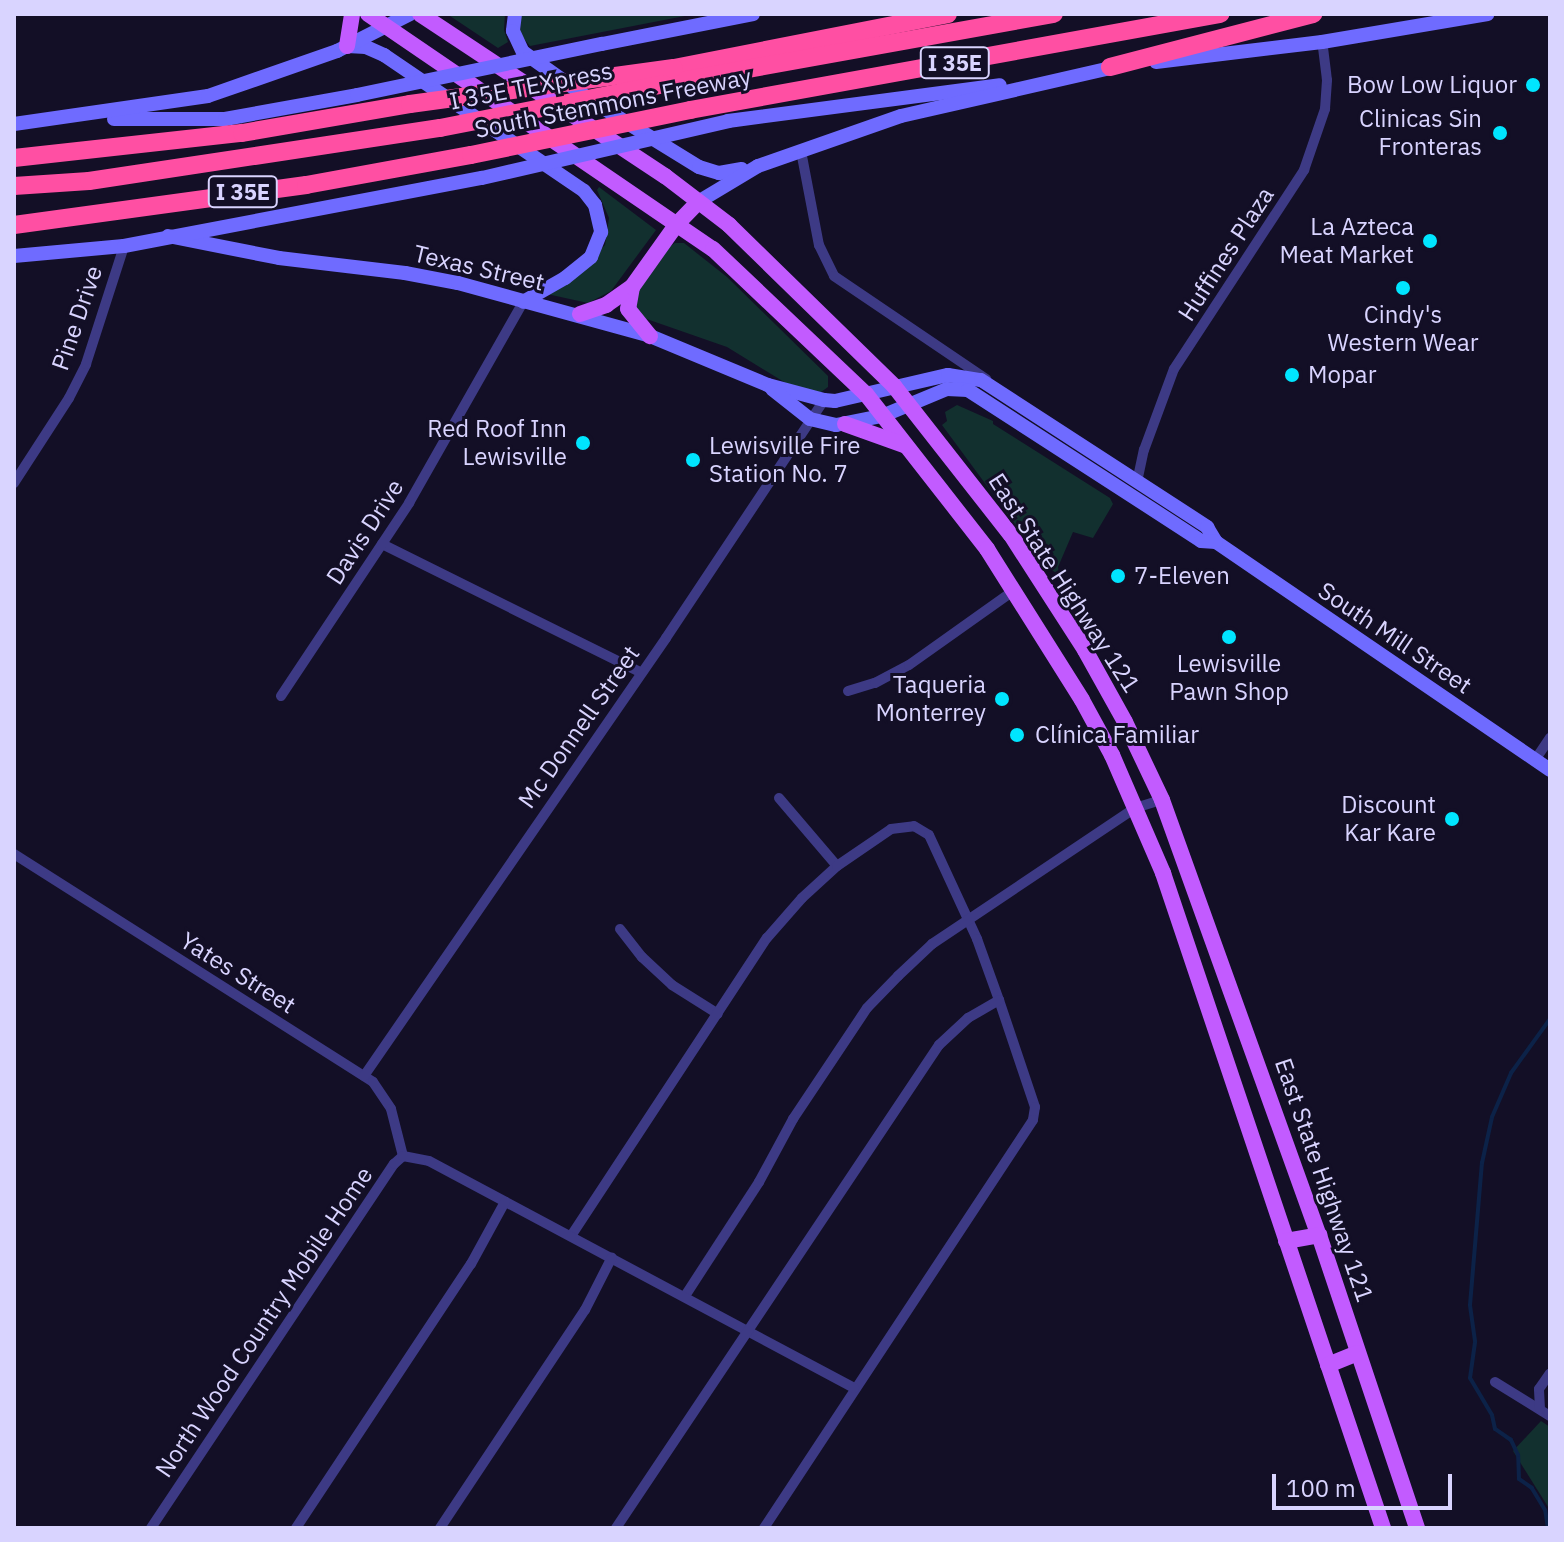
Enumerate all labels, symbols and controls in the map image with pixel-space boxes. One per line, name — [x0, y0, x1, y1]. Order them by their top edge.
road number: I 35E — [919, 45, 991, 81]
street label: I 35E TEXpress — [447, 56, 615, 116]
street label: South Stemmons Freeway — [472, 62, 754, 144]
place label: Bow Low Liquor — [1347, 71, 1517, 99]
marker: Bow Low Liquor — [1524, 76, 1542, 94]
place label: Clinicas Sin Fronteras — [1359, 105, 1482, 161]
marker: Clinicas Sin Fronteras — [1489, 122, 1511, 144]
road number: I 35E — [207, 174, 279, 210]
street label: Huffines Plaza — [1172, 182, 1280, 326]
place label: La Azteca Meat Market — [1279, 213, 1414, 269]
marker: La Azteca Meat Market — [1421, 232, 1439, 250]
street label: Texas Street — [411, 239, 547, 297]
street label: Pine Drive — [46, 262, 108, 374]
marker: Cindy's Western Wear — [1394, 279, 1412, 297]
place label: Cindy's Western Wear — [1327, 301, 1479, 357]
place label: Mopar — [1308, 361, 1376, 389]
marker: Mopar — [1283, 366, 1301, 384]
place label: Red Roof Inn Lewisville — [427, 415, 567, 471]
place label: Lewisville Fire Station No. 7 — [709, 432, 861, 488]
marker: Red Roof Inn Lewisville — [574, 434, 592, 452]
marker: Lewisville Fire Station No. 7 — [684, 451, 702, 469]
street label: East State Highway 121 — [982, 468, 1146, 698]
street label: Davis Drive — [320, 474, 410, 590]
place label: 7-Eleven — [1134, 562, 1230, 590]
marker: 7-Eleven — [1109, 567, 1127, 585]
street label: South Mill Street — [1313, 576, 1477, 700]
marker: Lewisville Pawn Shop — [1220, 628, 1238, 646]
street label: Mc Donnell Street — [512, 640, 646, 814]
place label: Lewisville Pawn Shop — [1169, 650, 1289, 706]
place label: Taqueria Monterrey — [875, 671, 986, 727]
marker: Taqueria Monterrey — [993, 690, 1011, 708]
place label: Clínica Familiar — [1035, 721, 1199, 749]
marker: Clínica Familiar — [1006, 724, 1028, 746]
place label: Discount Kar Kare — [1341, 791, 1436, 847]
marker: Discount Kar Kare — [1443, 810, 1461, 828]
street label: Yates Street — [175, 926, 301, 1020]
street label: East State Highway 121 — [1269, 1054, 1379, 1306]
street label: North Wood Country Mobile Home — [149, 1161, 379, 1483]
scale bar — [1276, 1458, 1456, 1508]
text: 100 m — [1286, 1472, 1356, 1504]

